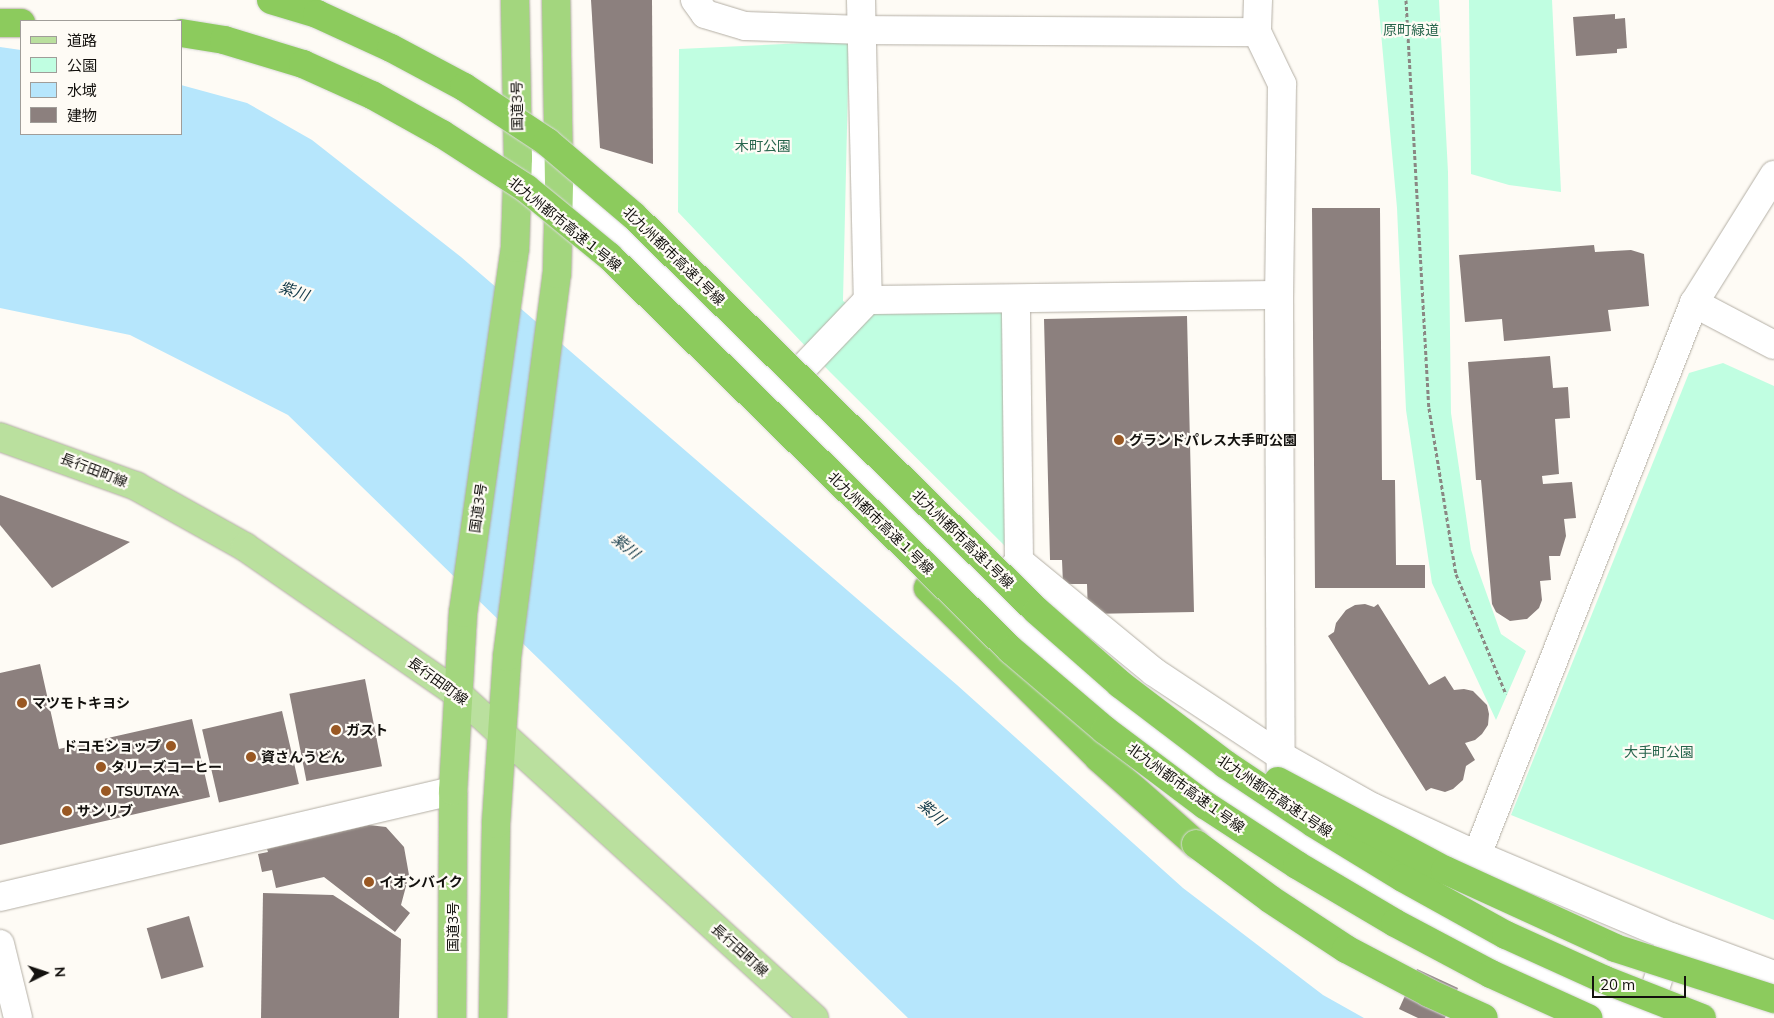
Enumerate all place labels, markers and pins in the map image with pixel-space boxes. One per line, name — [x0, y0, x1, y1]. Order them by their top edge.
place label: グランドパレス大手町公園 — [1129, 432, 1297, 448]
marker: グランドパレス大手町公園 — [1113, 434, 1125, 446]
place label: マツモトキヨシ — [32, 695, 130, 711]
marker: マツモトキヨシ — [16, 697, 28, 709]
place label: ガスト — [346, 722, 388, 738]
marker: ガスト — [330, 724, 342, 736]
place label: ドコモショップ — [63, 738, 161, 754]
marker: ドコモショップ — [165, 740, 177, 752]
place label: 資さんうどん — [261, 749, 345, 765]
marker: 資さんうどん — [245, 751, 257, 763]
place label: タリーズコーヒー — [111, 759, 223, 775]
marker: タリーズコーヒー — [95, 761, 107, 773]
place label: TSUTAYA — [116, 783, 179, 799]
marker: TSUTAYA — [100, 785, 112, 797]
place label: サンリブ — [77, 803, 133, 819]
marker: サンリブ — [61, 805, 73, 817]
place label: イオンバイク — [379, 874, 463, 890]
marker: イオンバイク — [363, 876, 375, 888]

